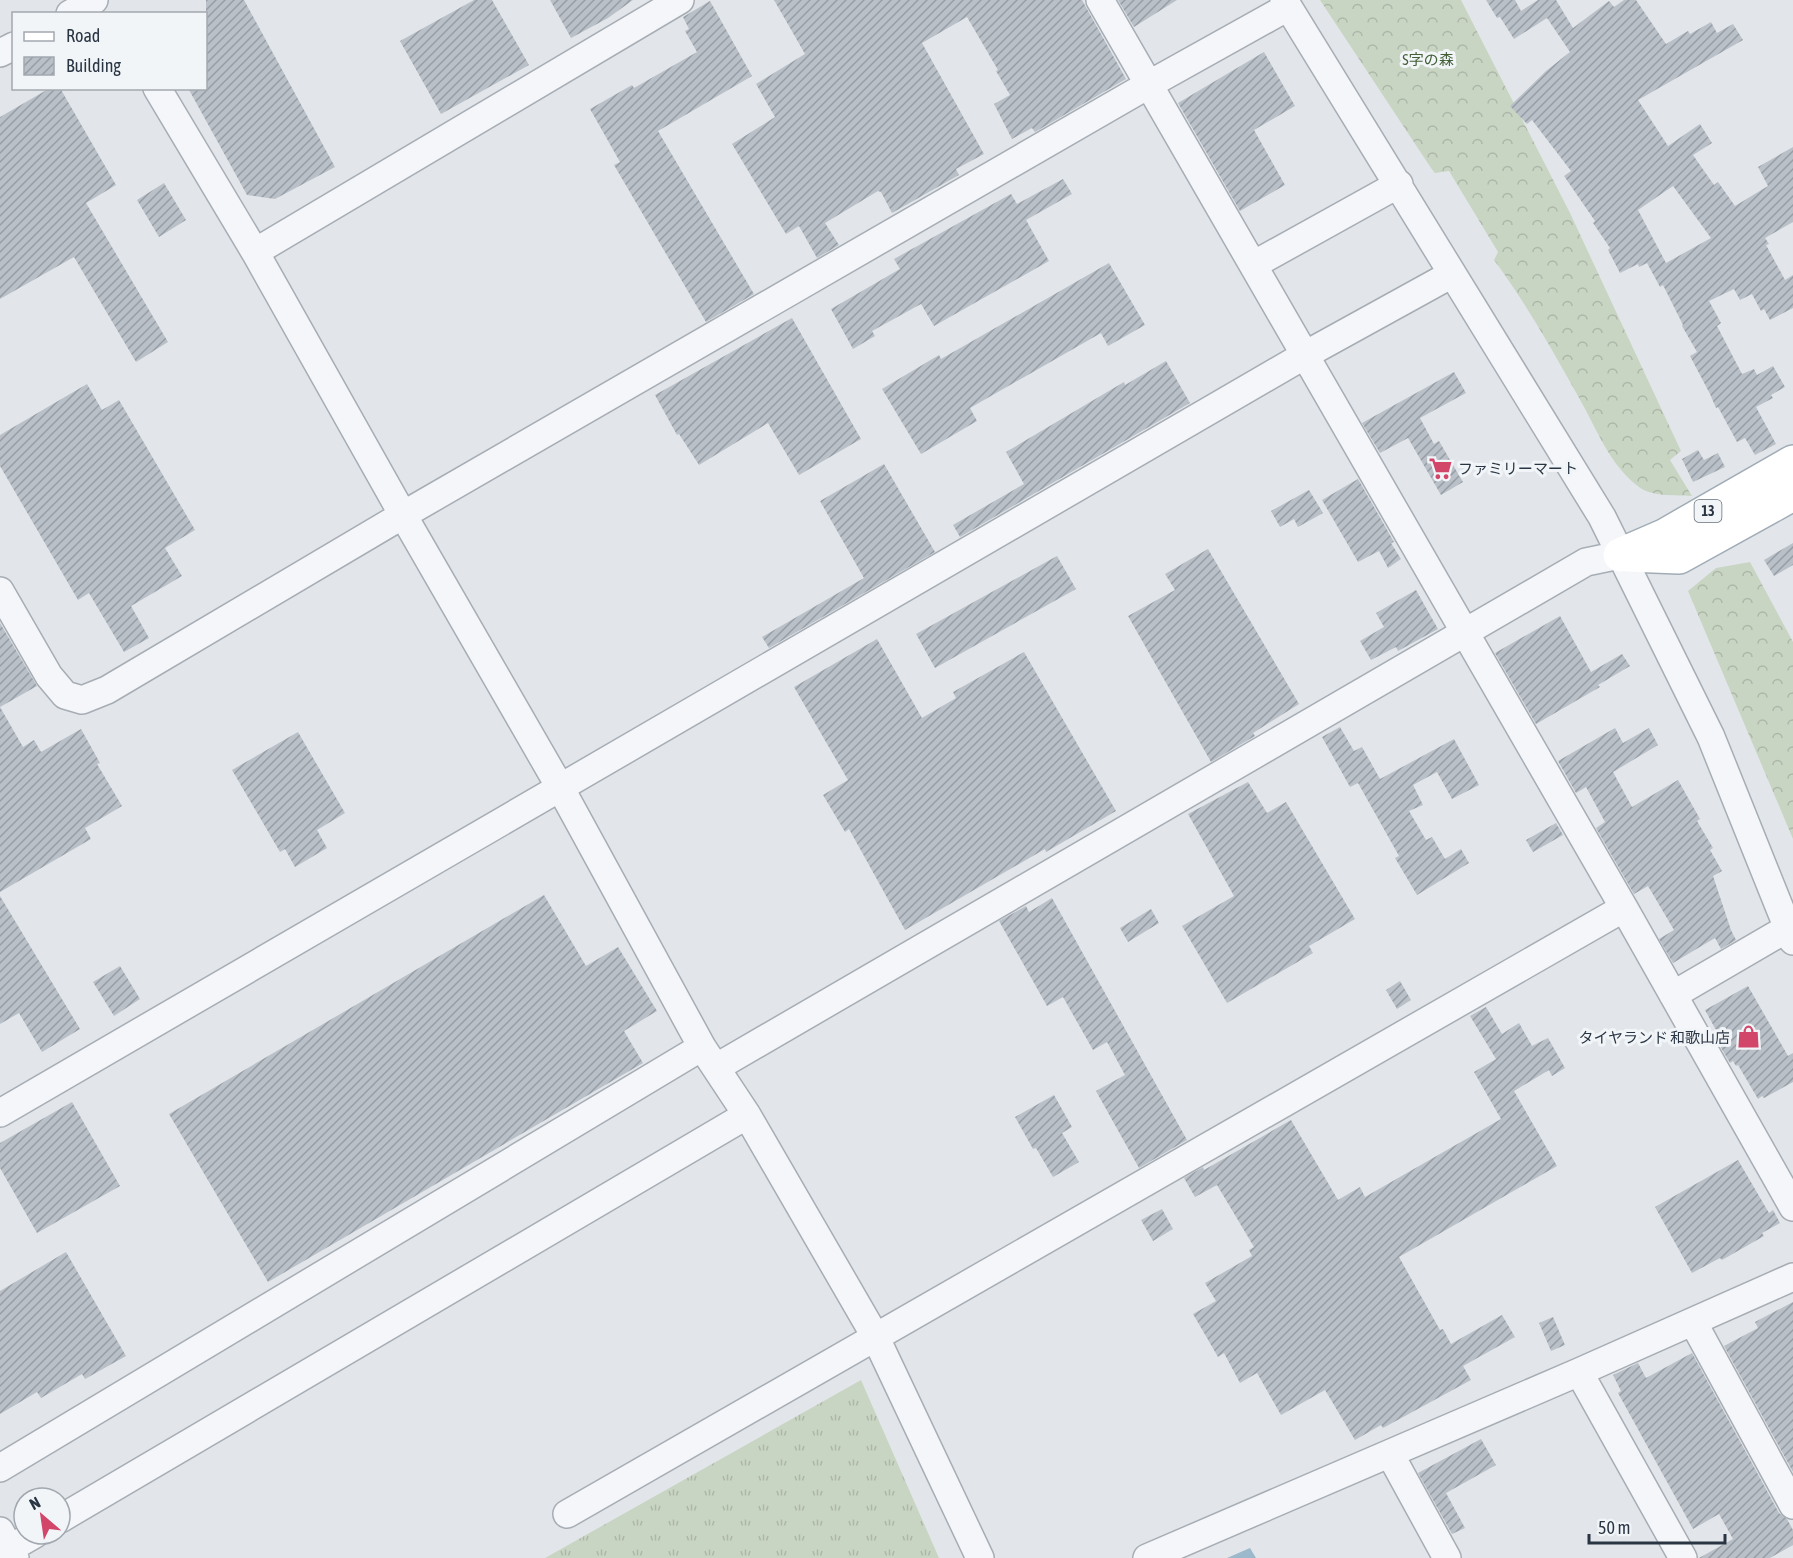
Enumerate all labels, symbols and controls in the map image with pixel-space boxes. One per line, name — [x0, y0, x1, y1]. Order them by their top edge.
legend — [12, 12, 207, 90]
text: Road — [66, 25, 100, 46]
park label: S字の森 — [1402, 51, 1454, 68]
text: Building — [66, 55, 121, 76]
supermarket icon: ファミリーマート — [1427, 455, 1453, 481]
place label: ファミリーマート — [1458, 460, 1578, 477]
road number: 13 — [1694, 500, 1722, 522]
shop icon: タイヤランド 和歌山店 — [1735, 1024, 1761, 1050]
place label: タイヤランド 和歌山店 — [1578, 1029, 1730, 1046]
north arrow — [12, 1486, 72, 1546]
text: N — [26, 1493, 43, 1513]
scale bar — [1589, 1507, 1726, 1545]
text: 50 m — [1598, 1517, 1630, 1538]

